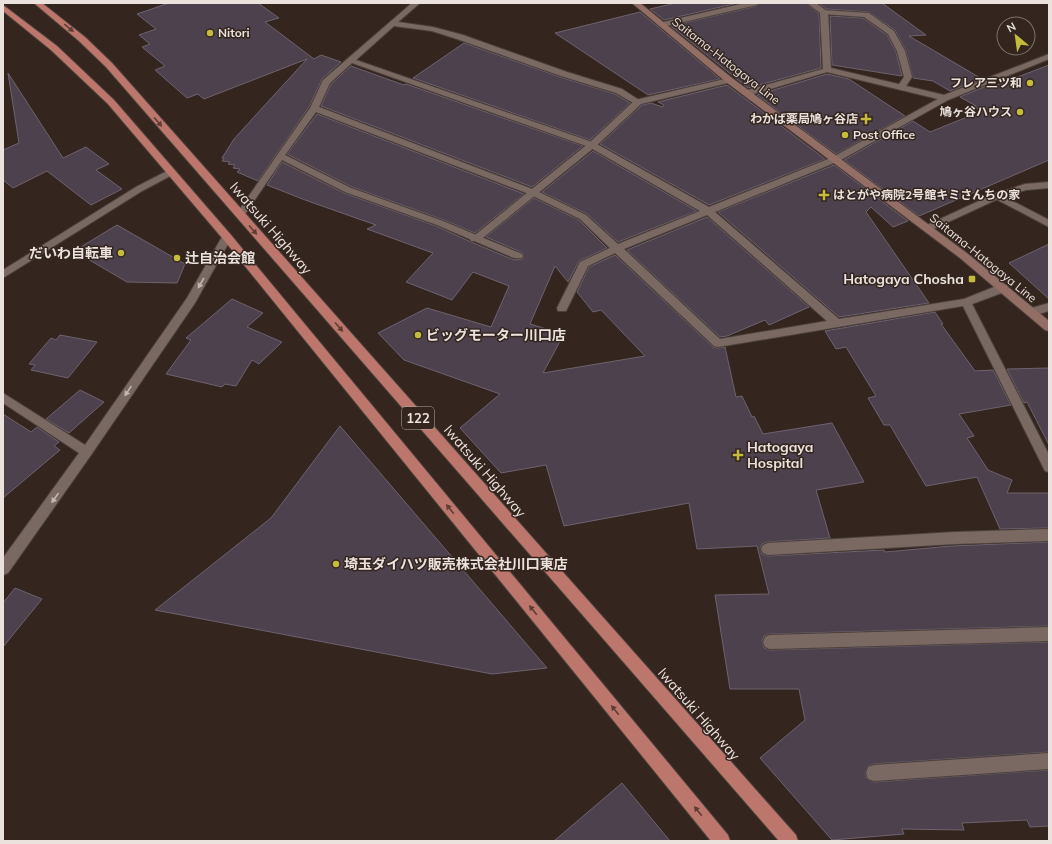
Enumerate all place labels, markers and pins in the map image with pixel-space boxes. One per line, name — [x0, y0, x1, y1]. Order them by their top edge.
place label: Nitori — [218, 25, 250, 40]
marker: Nitori — [205, 28, 215, 38]
place label: フレア三ツ和 — [950, 75, 1022, 90]
marker: フレア三ツ和 — [1025, 78, 1035, 88]
place label: 鳩ヶ谷ハウス — [939, 104, 1012, 119]
marker: 鳩ヶ谷ハウス — [1015, 107, 1025, 117]
place label: わかば薬局鳩ヶ谷店 — [750, 111, 858, 126]
marker: わかば薬局鳩ヶ谷店 — [861, 114, 871, 124]
place label: Post Office — [853, 127, 916, 142]
marker: Post Office — [840, 130, 850, 140]
place label: はとがや病院2号館キミさんちの家 — [833, 187, 1020, 202]
marker: はとがや病院2号館キミさんちの家 — [818, 189, 830, 201]
place label: だいわ自転車 — [29, 244, 113, 262]
marker: だいわ自転車 — [116, 248, 126, 258]
place label: 辻自治会館 — [185, 249, 255, 267]
marker: 辻自治会館 — [172, 253, 182, 263]
place label: Hatogaya Chosha — [843, 270, 964, 288]
marker: Hatogaya Chosha — [967, 274, 977, 284]
place label: ビッグモーター川口店 — [426, 326, 566, 344]
marker: ビッグモーター川口店 — [413, 330, 423, 340]
place label: Hatogaya Hospital — [747, 438, 814, 472]
marker: Hatogaya Hospital — [732, 449, 744, 461]
place label: 埼玉ダイハツ販売株式会社川口東店 — [344, 555, 568, 573]
marker: 埼玉ダイハツ販売株式会社川口東店 — [331, 559, 341, 569]

